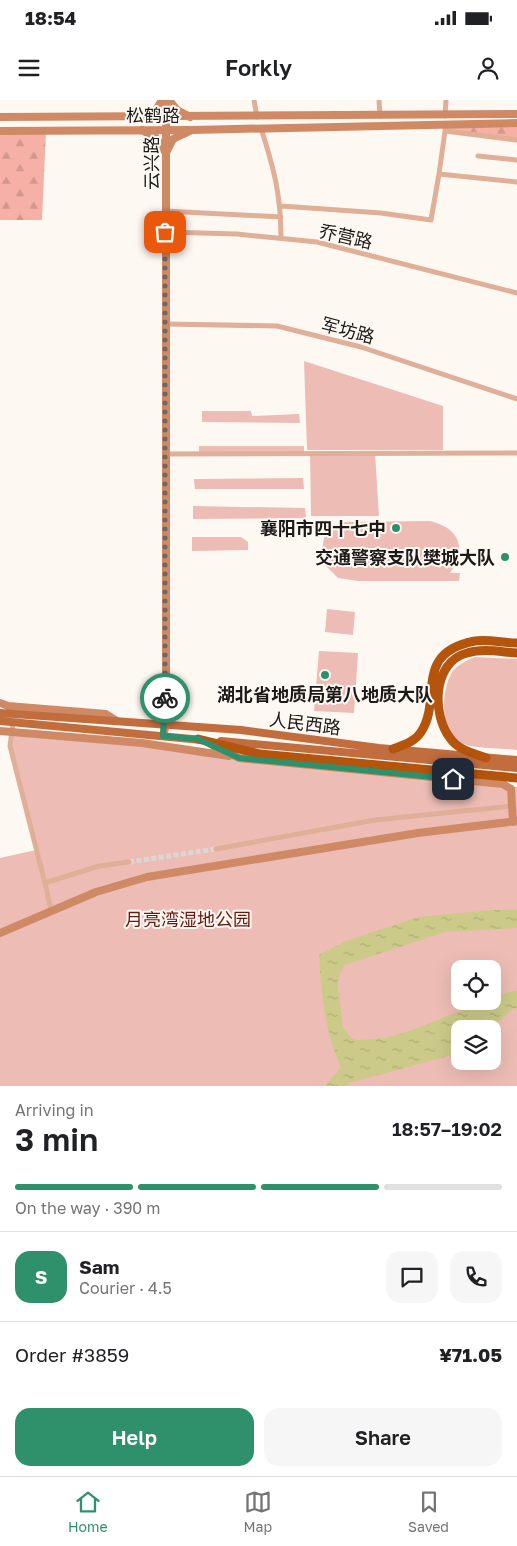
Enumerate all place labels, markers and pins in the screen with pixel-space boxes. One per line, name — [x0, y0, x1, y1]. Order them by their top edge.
pin — [144, 211, 186, 253]
place label: 襄阳市四十七中 — [260, 517, 386, 539]
marker: 襄阳市四十七中 — [390, 522, 402, 534]
place label: 交通警察支队樊城大队 — [315, 546, 495, 568]
marker: 交通警察支队樊城大队 — [499, 551, 511, 563]
marker: 湖北省地质局第八地质大队 — [319, 669, 331, 681]
place label: 湖北省地质局第八地质大队 — [217, 683, 433, 705]
pin — [432, 758, 474, 800]

